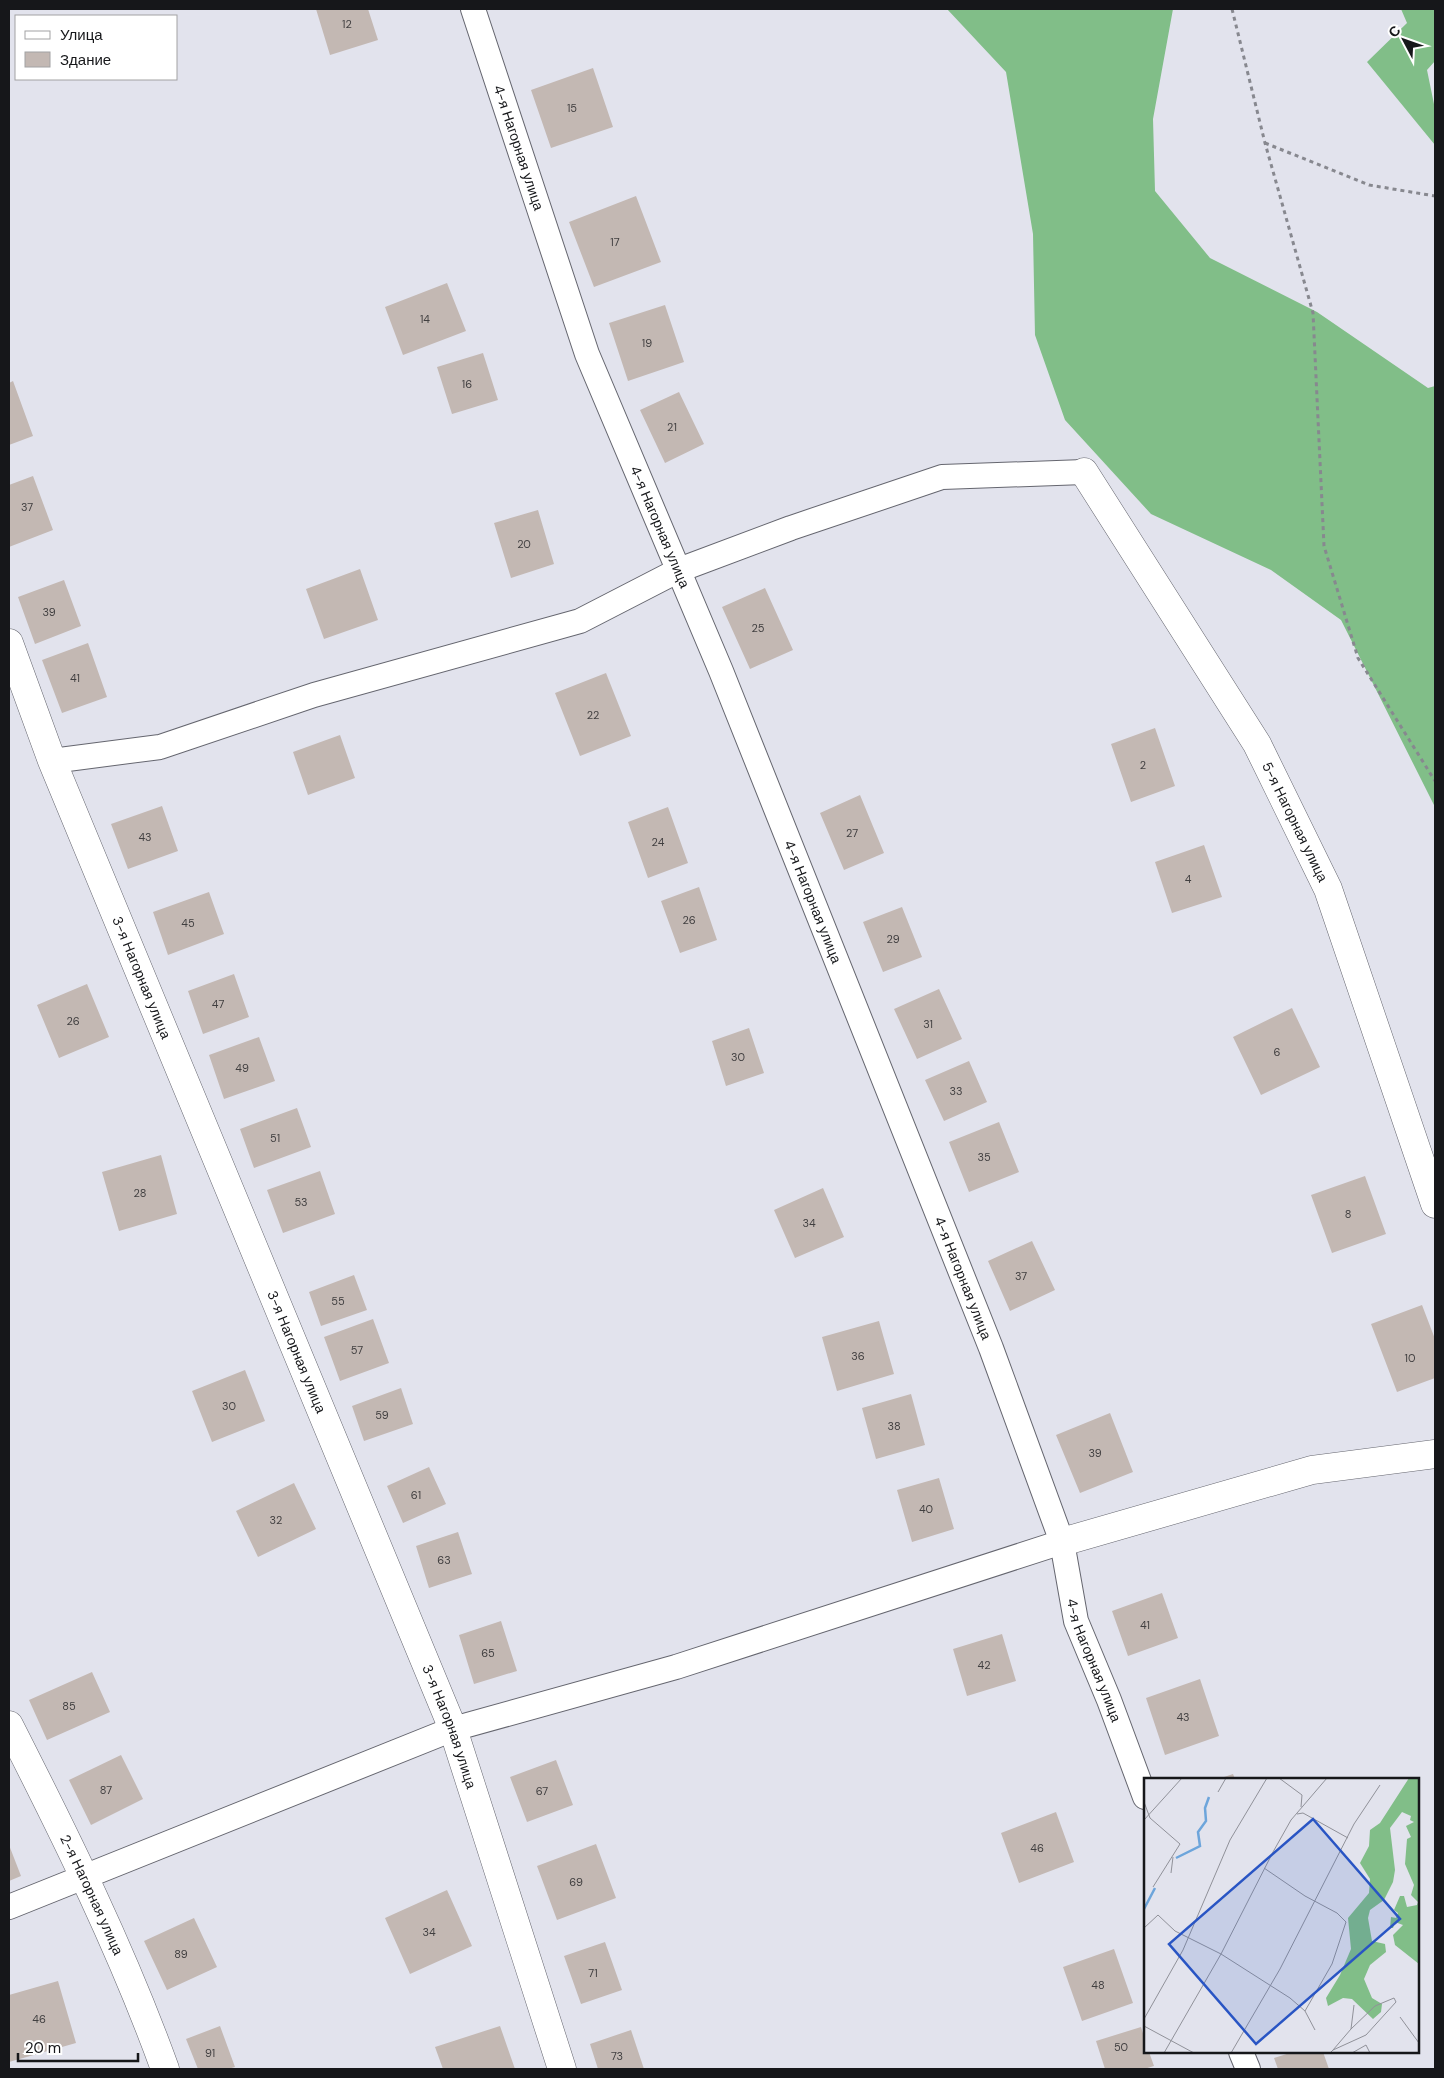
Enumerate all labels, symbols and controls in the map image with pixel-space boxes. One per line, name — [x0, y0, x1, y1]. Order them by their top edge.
legend — [15, 15, 178, 80]
north arrow — [1379, 15, 1429, 65]
house number: 12 — [342, 17, 352, 31]
text: С — [1384, 22, 1404, 41]
text: Улица — [60, 25, 103, 45]
text: Здание — [60, 50, 111, 70]
street label: 4-я Нагорная улица — [490, 83, 548, 213]
house number: 15 — [567, 101, 577, 115]
house number: 17 — [610, 235, 620, 249]
house number: 14 — [420, 312, 430, 326]
house number: 19 — [642, 336, 652, 350]
house number: 16 — [462, 377, 472, 391]
house number: 21 — [667, 420, 677, 434]
street label: 4-я Нагорная улица — [626, 463, 694, 591]
house number: 37 — [21, 500, 33, 514]
house number: 20 — [517, 537, 531, 551]
house number: 39 — [42, 605, 56, 619]
house number: 25 — [751, 621, 765, 635]
house number: 41 — [70, 671, 80, 685]
house number: 22 — [587, 708, 599, 722]
house number: 2 — [1140, 758, 1146, 772]
street label: 5-я Нагорная улица — [1258, 759, 1332, 885]
house number: 27 — [846, 826, 858, 840]
house number: 43 — [138, 830, 152, 844]
house number: 24 — [652, 835, 665, 849]
street label: 4-я Нагорная улица — [780, 838, 846, 966]
house number: 4 — [1185, 872, 1192, 886]
house number: 26 — [682, 913, 696, 927]
street label: 3-я Нагорная улица — [108, 914, 175, 1042]
house number: 45 — [181, 916, 195, 930]
house number: 29 — [886, 932, 900, 946]
house number: 47 — [212, 997, 224, 1011]
house number: 26 — [66, 1014, 80, 1028]
house number: 31 — [923, 1017, 933, 1031]
house number: 6 — [1274, 1045, 1281, 1059]
house number: 30 — [731, 1050, 745, 1064]
house number: 49 — [235, 1061, 249, 1075]
house number: 33 — [949, 1084, 963, 1098]
house number: 51 — [270, 1131, 280, 1145]
house number: 35 — [977, 1150, 991, 1164]
house number: 28 — [134, 1186, 146, 1200]
house number: 53 — [294, 1195, 308, 1209]
house number: 8 — [1345, 1207, 1351, 1221]
street label: 4-я Нагорная улица — [930, 1214, 996, 1342]
house number: 34 — [802, 1216, 816, 1230]
house number: 37 — [1015, 1269, 1027, 1283]
street label: 3-я Нагорная улица — [263, 1288, 330, 1416]
house number: 55 — [331, 1294, 345, 1308]
house number: 57 — [351, 1343, 363, 1357]
house number: 36 — [851, 1349, 865, 1363]
house number: 10 — [1405, 1351, 1415, 1365]
house number: 30 — [222, 1399, 236, 1413]
house number: 59 — [375, 1408, 389, 1422]
house number: 38 — [887, 1419, 901, 1433]
house number: 39 — [1088, 1446, 1102, 1460]
house number: 61 — [411, 1488, 421, 1502]
house number: 40 — [919, 1502, 933, 1516]
house number: 32 — [270, 1513, 282, 1527]
house number: 63 — [437, 1553, 451, 1567]
street label: 4-я Нагорная улица — [1063, 1597, 1125, 1725]
house number: 41 — [1140, 1618, 1150, 1632]
house number: 65 — [481, 1646, 495, 1660]
house number: 42 — [977, 1658, 991, 1672]
street label: 3-я Нагорная улица — [418, 1662, 481, 1791]
house number: 85 — [62, 1699, 76, 1713]
house number: 43 — [1176, 1710, 1190, 1724]
inset map — [1144, 1778, 1419, 2053]
house number: 87 — [100, 1783, 112, 1797]
house number: 67 — [536, 1784, 548, 1798]
street label: 2-я Нагорная улица — [56, 1832, 127, 1958]
house number: 46 — [1030, 1841, 1044, 1855]
house number: 69 — [569, 1875, 583, 1889]
house number: 34 — [422, 1925, 436, 1939]
house number: 89 — [174, 1947, 188, 1961]
house number: 71 — [588, 1966, 598, 1980]
house number: 48 — [1091, 1978, 1105, 1992]
house number: 46 — [32, 2012, 46, 2026]
scale bar — [18, 2030, 138, 2062]
text: 20 m — [25, 2038, 61, 2058]
house number: 50 — [1114, 2040, 1128, 2054]
house number: 91 — [205, 2046, 215, 2060]
house number: 73 — [611, 2049, 623, 2063]

